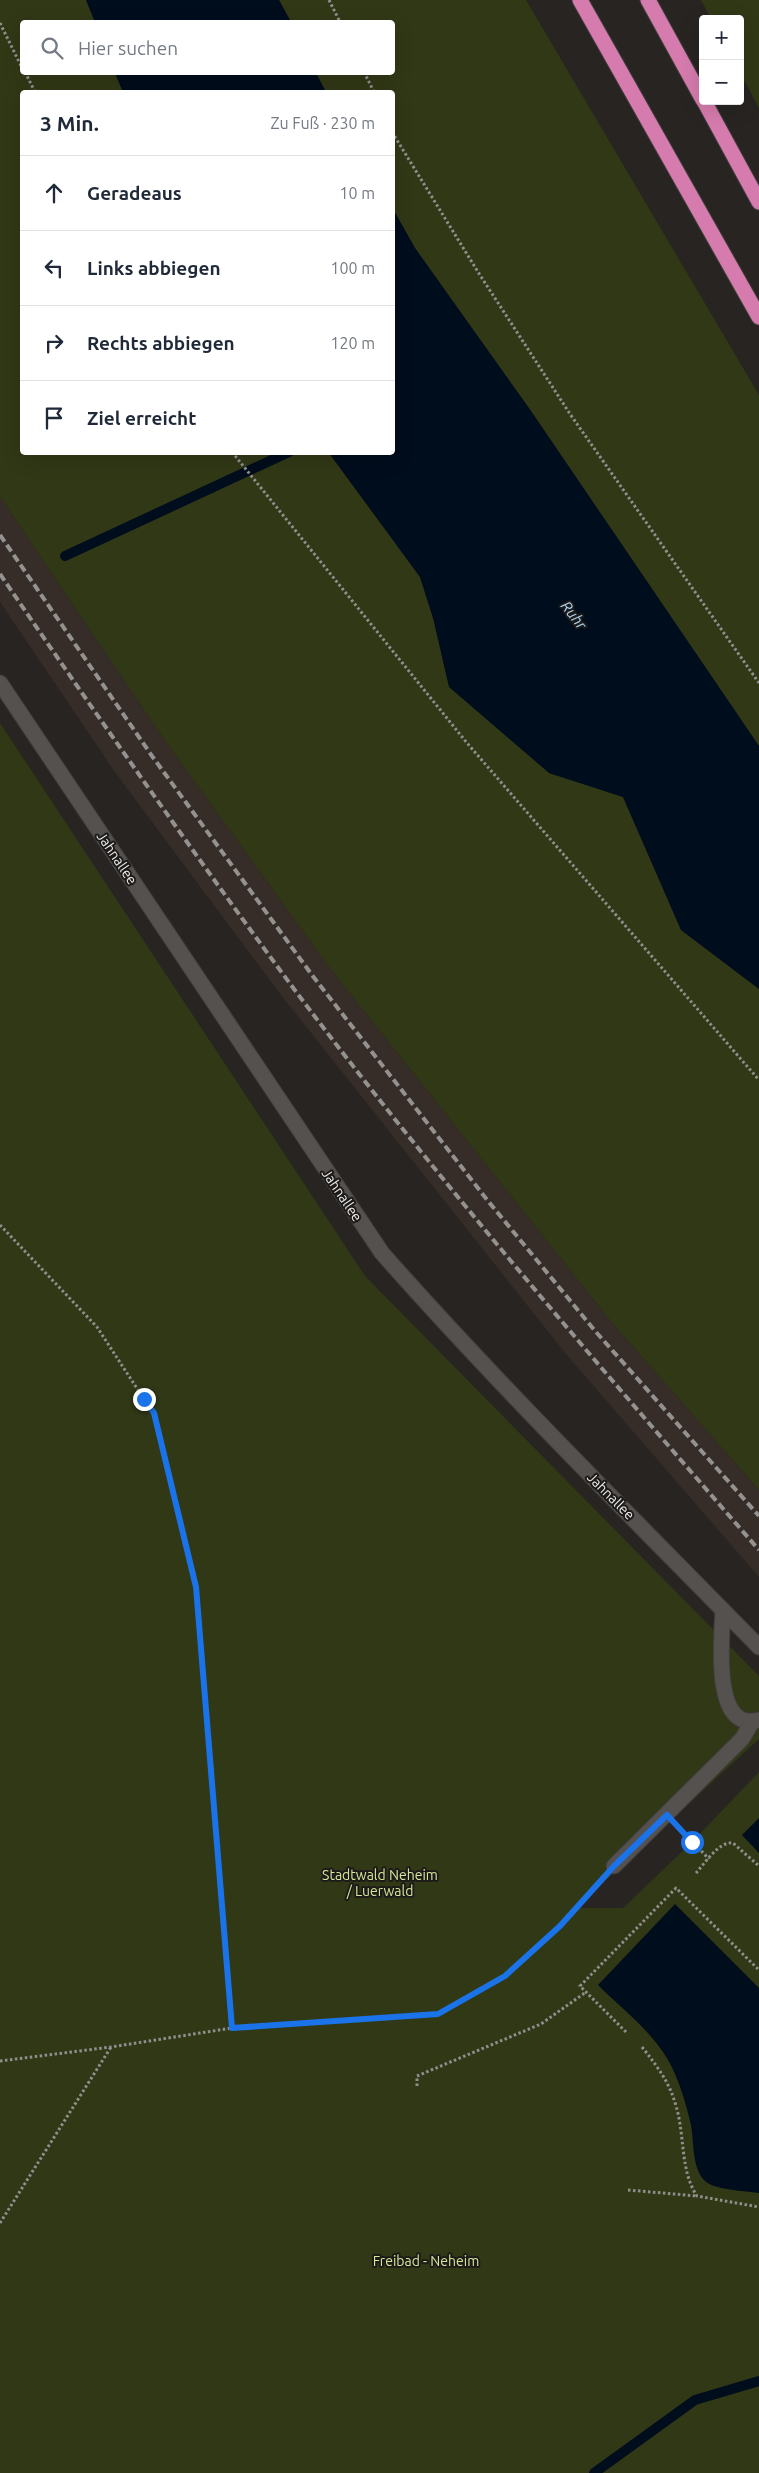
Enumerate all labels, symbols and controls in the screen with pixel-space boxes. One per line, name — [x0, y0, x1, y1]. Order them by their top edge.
map controls — [699, 15, 744, 105]
button: + — [699, 15, 744, 60]
search box — [20, 20, 395, 75]
icon: search — [38, 34, 66, 62]
text: Hier suchen — [78, 37, 178, 59]
button: − — [699, 60, 744, 105]
text: 3 Min. — [40, 111, 99, 135]
text: Zu Fuß · 230 m — [270, 114, 375, 132]
icon: ahead — [40, 179, 68, 207]
text: Geradeaus — [87, 182, 182, 204]
text: 10 m — [339, 184, 375, 202]
icon: left — [40, 254, 68, 282]
text: Links abbiegen — [87, 257, 221, 279]
text: 100 m — [330, 259, 375, 277]
icon: right — [40, 329, 68, 357]
text: Rechts abbiegen — [87, 332, 235, 354]
text: 120 m — [330, 334, 375, 352]
icon: arrive — [40, 404, 68, 432]
text: Ziel erreicht — [87, 407, 196, 429]
water label: Ruhr — [558, 597, 591, 634]
street label: Jahnallee — [94, 829, 140, 887]
street label: Jahnallee — [319, 1166, 365, 1224]
route end — [133, 1388, 156, 1411]
street label: Jahnallee — [584, 1469, 638, 1523]
route start — [681, 1831, 704, 1854]
park label: Stadtwald Neheim / Luerwald — [322, 1867, 438, 1899]
park label: Freibad - Neheim — [373, 2253, 479, 2269]

